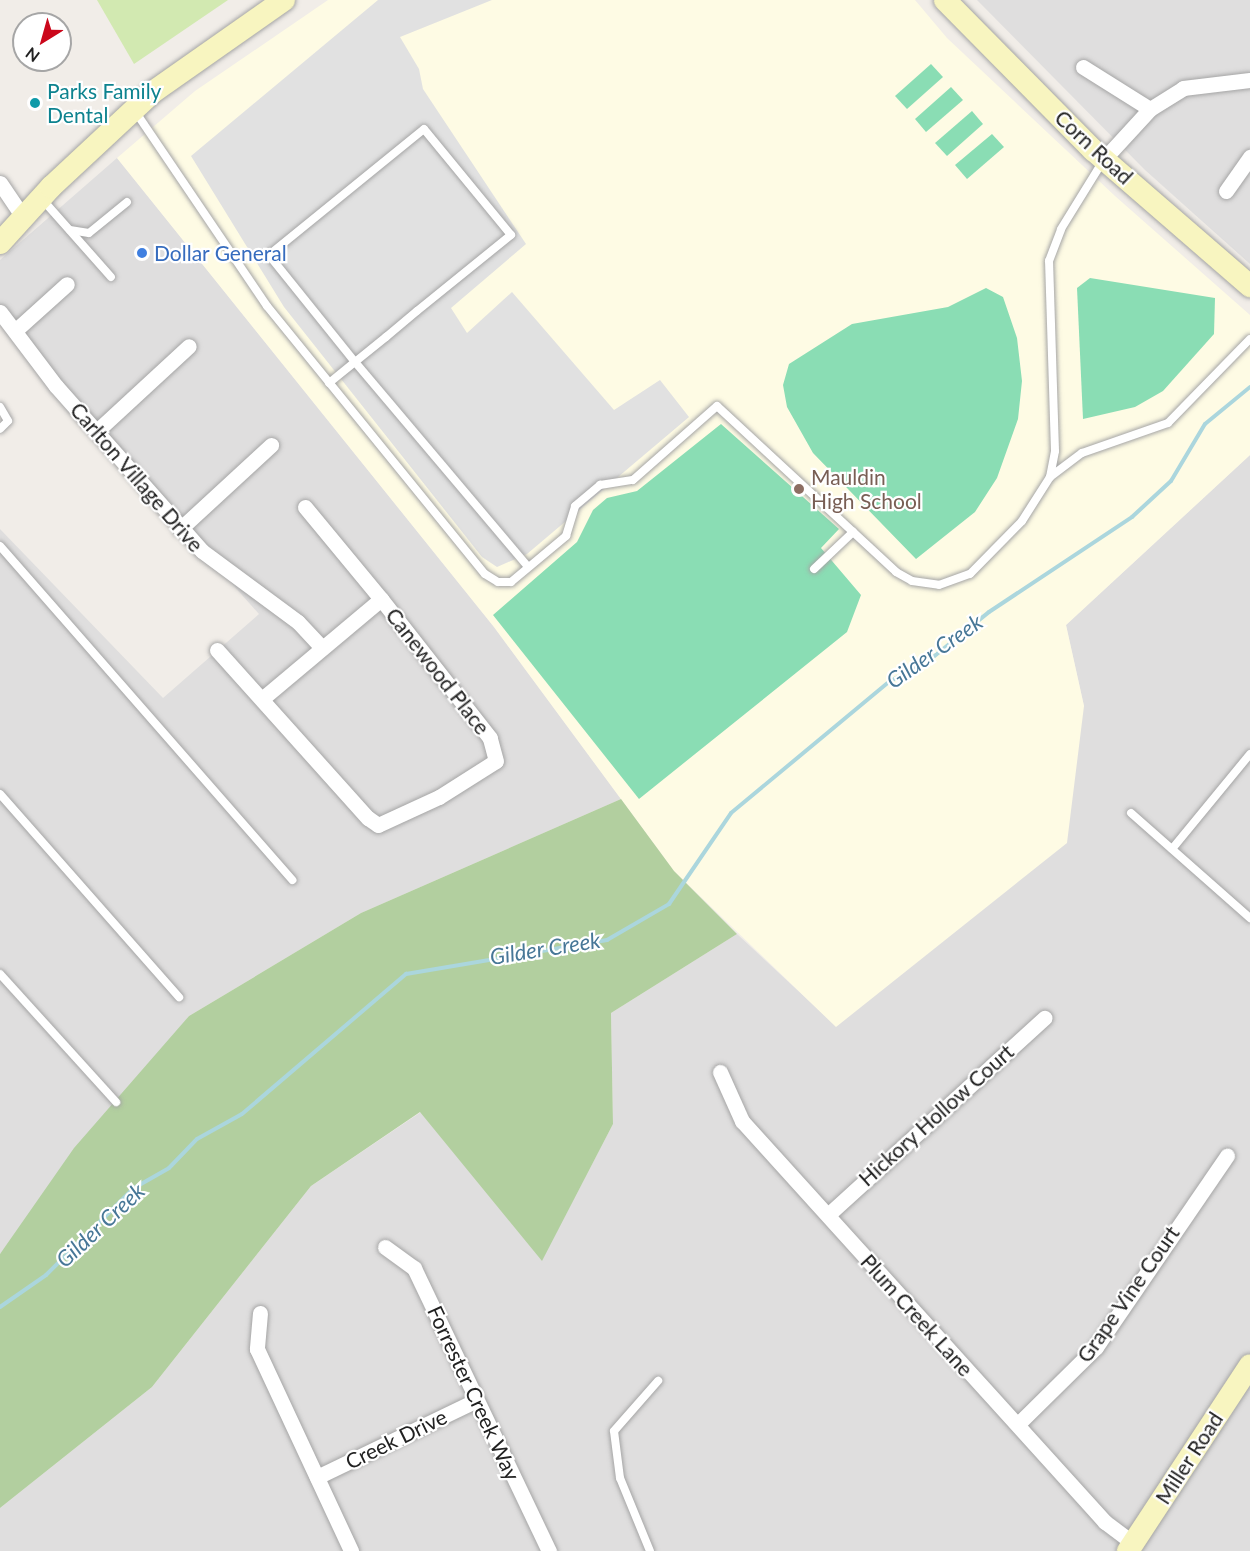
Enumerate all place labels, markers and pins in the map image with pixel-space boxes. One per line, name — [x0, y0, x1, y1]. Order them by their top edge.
place label: Parks Family Dental — [47, 78, 161, 128]
marker: Parks Family Dental — [28, 96, 42, 110]
place label: Dollar General — [154, 240, 287, 266]
marker: Dollar General — [135, 246, 149, 260]
place label: Mauldin High School — [811, 464, 922, 514]
marker: Mauldin High School — [792, 482, 806, 496]

